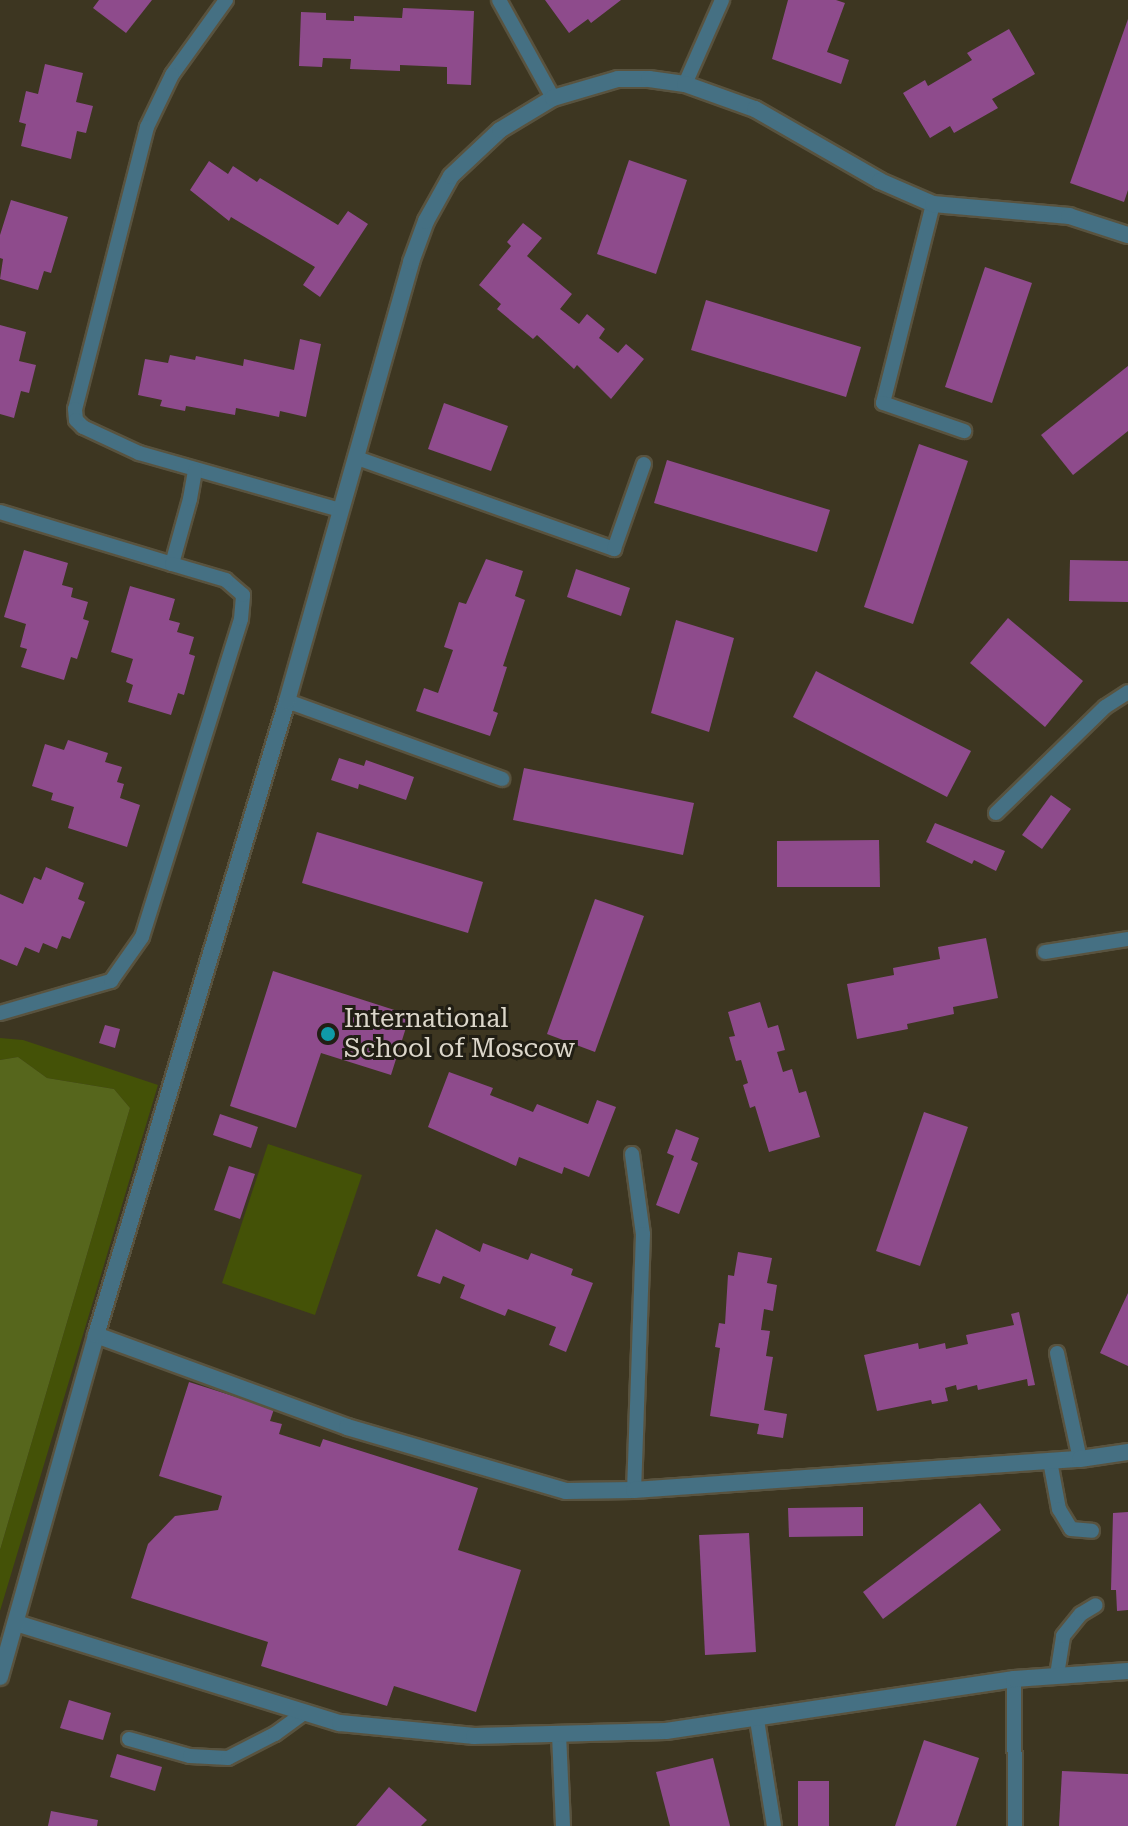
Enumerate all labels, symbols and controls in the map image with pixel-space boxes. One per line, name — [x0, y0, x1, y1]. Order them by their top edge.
place label: International School of Moscow — [344, 1003, 575, 1064]
marker: International School of Moscow — [319, 1025, 337, 1043]

